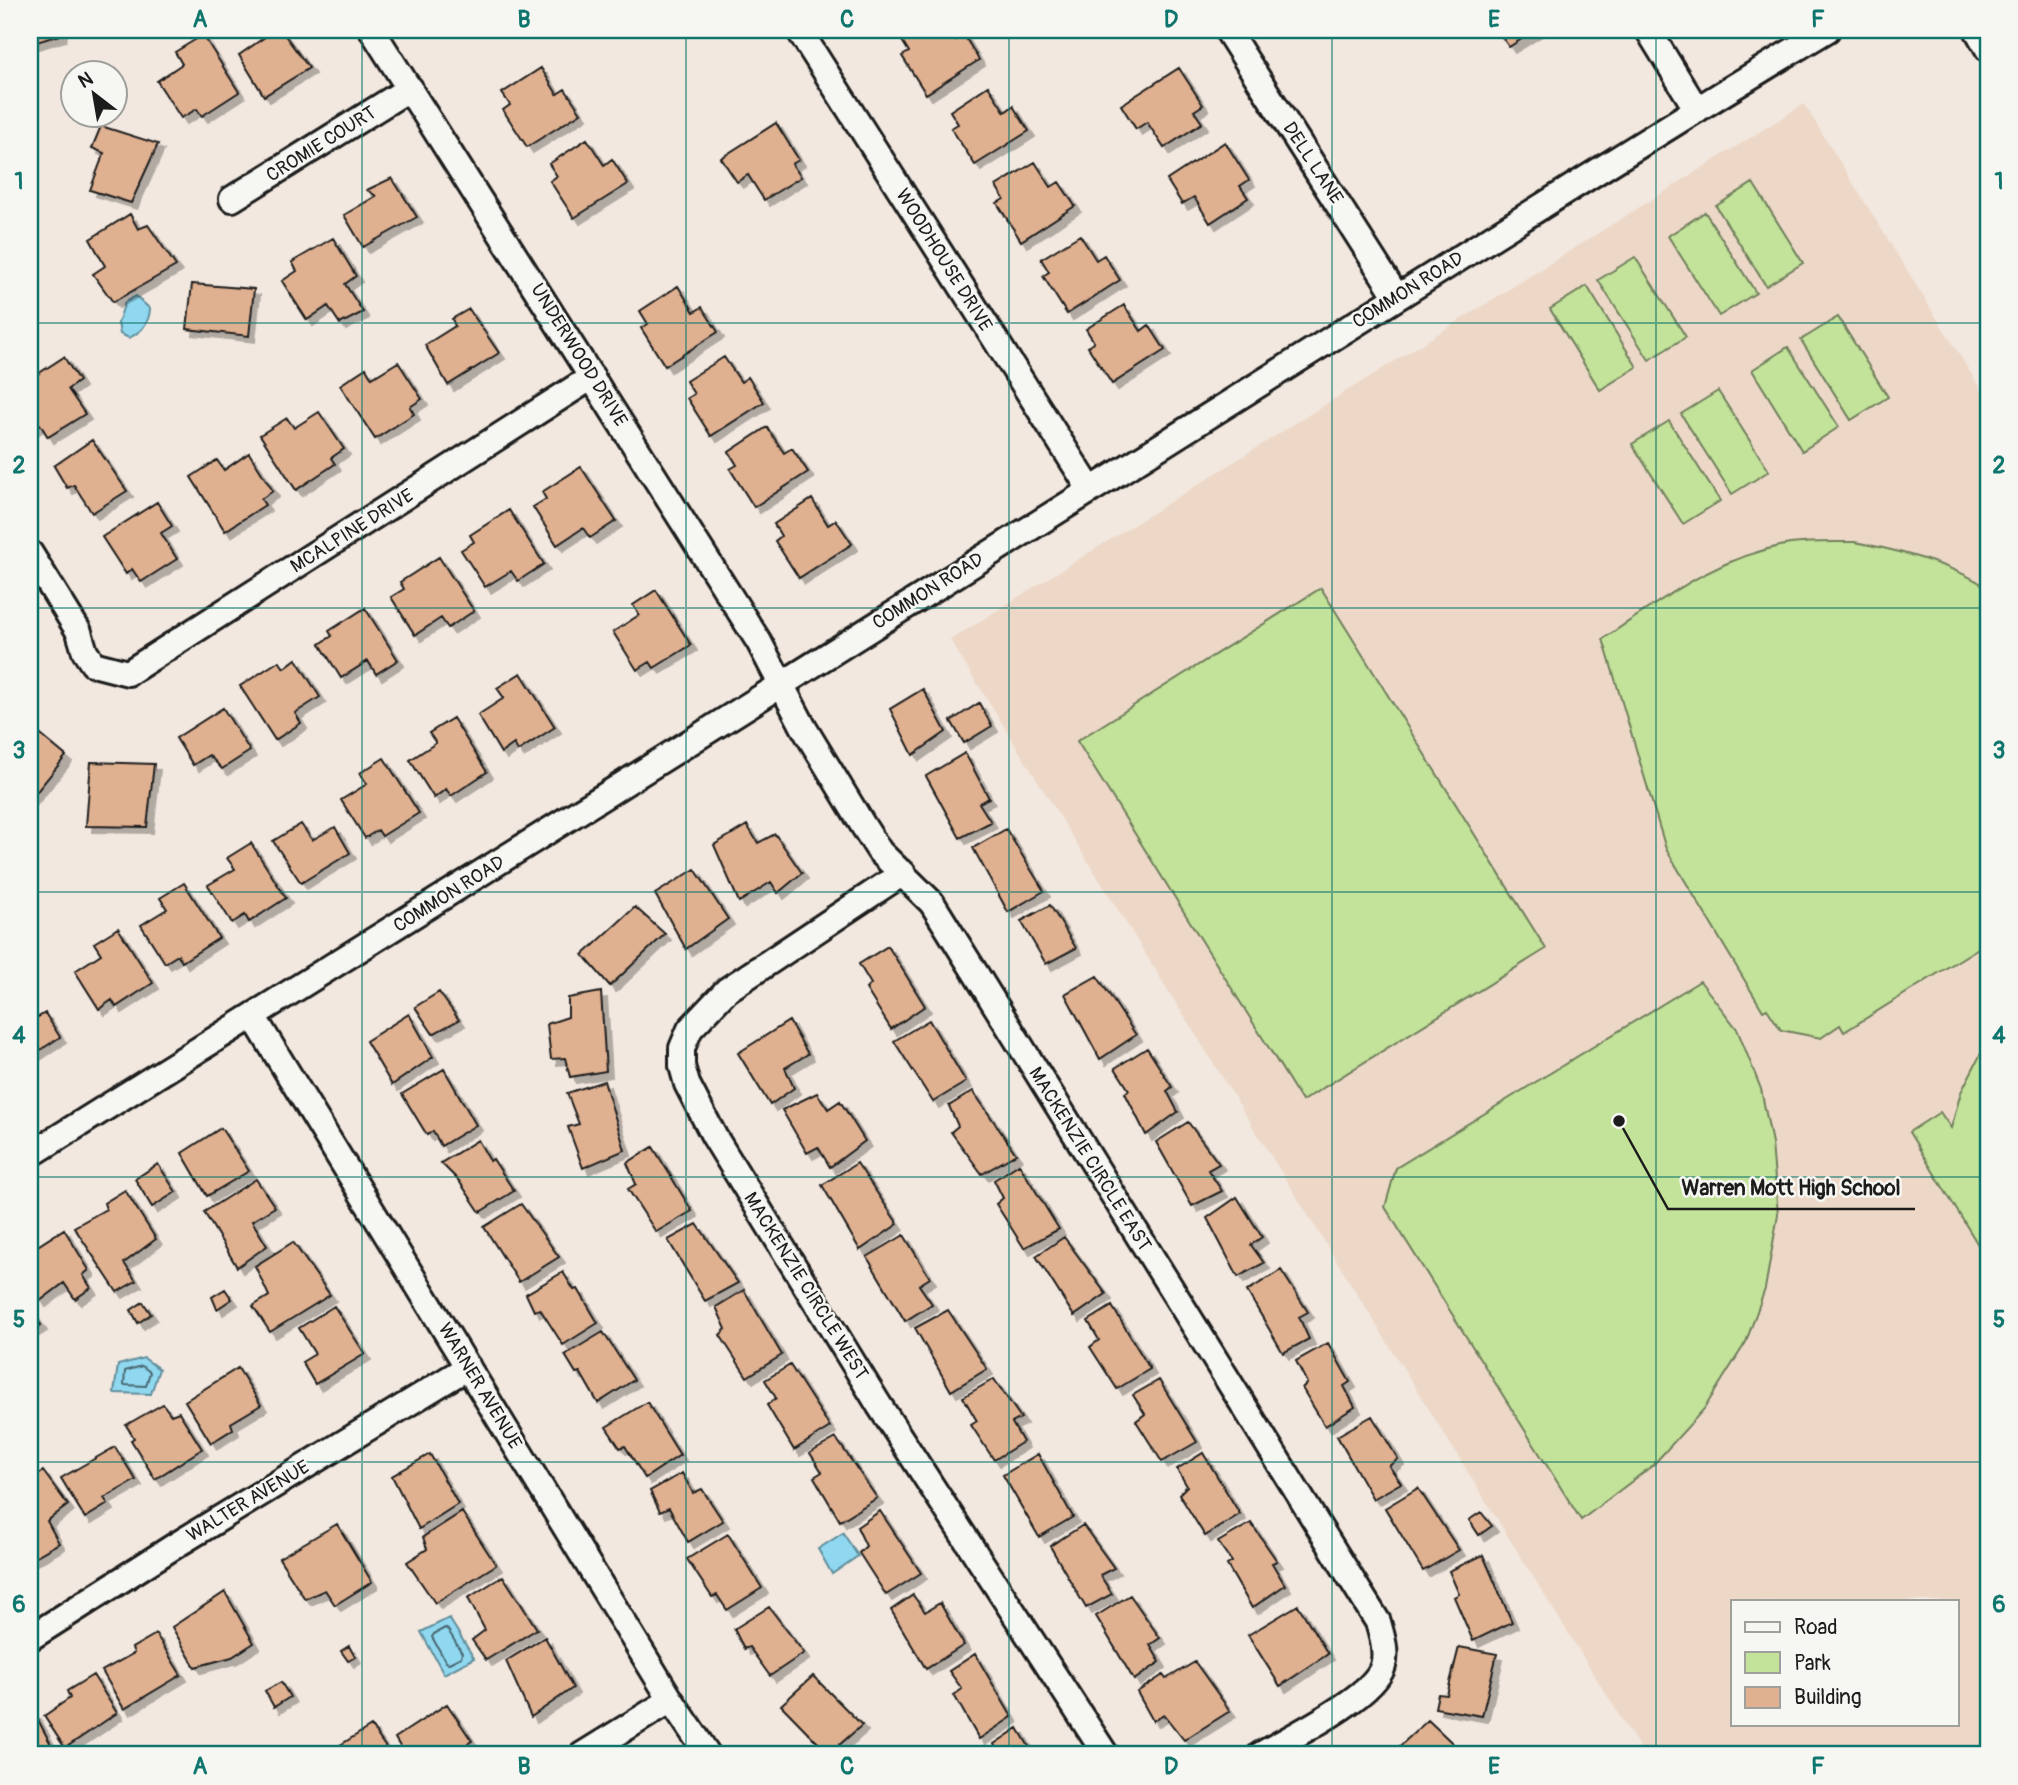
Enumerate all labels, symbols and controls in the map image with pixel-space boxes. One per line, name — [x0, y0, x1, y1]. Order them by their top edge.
text: A — [193, 5, 208, 34]
text: B — [517, 5, 531, 34]
text: C — [840, 5, 854, 34]
text: D — [1164, 5, 1178, 34]
text: E — [1488, 5, 1500, 34]
text: F — [1811, 5, 1825, 34]
north arrow — [60, 60, 130, 130]
text: N — [74, 67, 98, 94]
street label: CROMIE COURT — [262, 101, 380, 187]
street label: DELL LANE — [1278, 117, 1348, 209]
text: 1 — [15, 167, 24, 196]
text: 1 — [1995, 167, 2004, 196]
street label: WOODHOUSE DRIVE — [890, 184, 998, 336]
street label: COMMON ROAD — [1348, 246, 1468, 334]
street label: UNDERWOOD DRIVE — [525, 279, 633, 431]
text: 2 — [13, 451, 26, 480]
text: 2 — [1993, 451, 2006, 480]
street label: MCALPINE DRIVE — [286, 483, 418, 578]
street label: COMMON ROAD — [868, 547, 988, 635]
text: 3 — [13, 736, 25, 765]
text: 3 — [1993, 736, 2005, 765]
street label: COMMON ROAD — [389, 850, 509, 938]
text: 4 — [12, 1021, 26, 1050]
text: 4 — [1992, 1021, 2006, 1050]
street label: MACKENZIE CIRCLE EAST — [1023, 1062, 1157, 1256]
callout: Warren Mott High School — [1668, 1167, 1915, 1209]
text: Warren Mott High School — [1681, 1175, 1901, 1202]
street label: MACKENZIE CIRCLE WEST — [738, 1188, 874, 1384]
text: 5 — [13, 1305, 25, 1334]
text: 5 — [1993, 1305, 2005, 1334]
street label: WARNER AVENUE — [433, 1318, 527, 1454]
street label: WALTER AVENUE — [182, 1455, 314, 1547]
text: 6 — [12, 1590, 26, 1619]
text: 6 — [1992, 1590, 2006, 1619]
legend — [1731, 1600, 1958, 1726]
text: Road — [1794, 1614, 1838, 1641]
text: Park — [1794, 1650, 1831, 1677]
text: Building — [1794, 1684, 1861, 1711]
text: A — [193, 1752, 208, 1781]
text: B — [517, 1752, 531, 1781]
text: C — [840, 1752, 854, 1781]
text: D — [1164, 1752, 1178, 1781]
text: E — [1488, 1752, 1500, 1781]
text: F — [1811, 1752, 1825, 1781]

